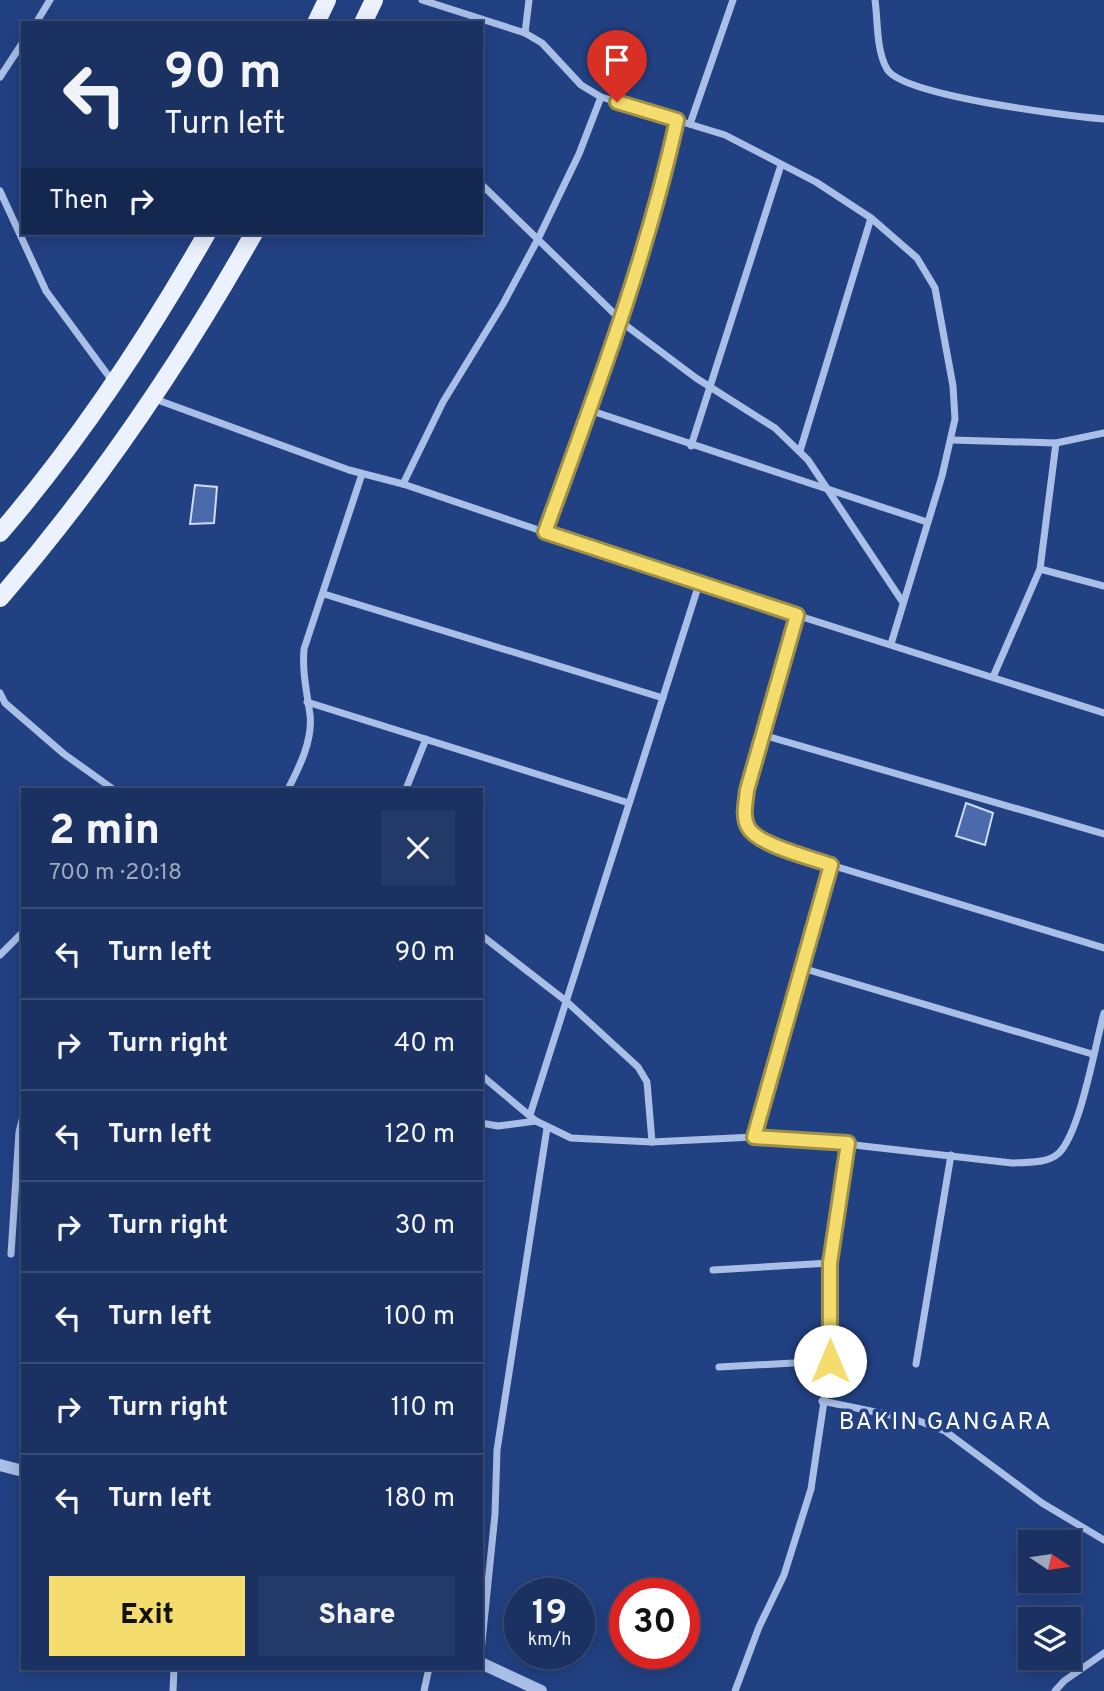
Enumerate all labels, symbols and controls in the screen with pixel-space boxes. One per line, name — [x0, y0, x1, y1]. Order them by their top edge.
pin — [587, 30, 647, 102]
icon: arrive — [598, 41, 636, 79]
text: 90 m — [164, 44, 282, 106]
icon: left — [49, 49, 140, 140]
text: Turn left — [164, 105, 285, 145]
icon: right — [122, 182, 160, 220]
text: Then — [49, 185, 108, 218]
text: 2 min — [49, 806, 160, 859]
button: close — [381, 811, 455, 885]
text: 700 m · 20:18 — [49, 859, 182, 888]
icon: left — [49, 935, 87, 973]
text: Turn left — [108, 937, 212, 970]
text: 90 m — [395, 937, 455, 970]
icon: right — [49, 1026, 87, 1064]
text: Turn right — [108, 1028, 228, 1061]
text: 40 m — [394, 1028, 455, 1061]
icon: left — [49, 1117, 87, 1155]
text: Turn left — [108, 1119, 212, 1152]
text: 120 m — [385, 1119, 455, 1152]
icon: right — [49, 1208, 87, 1246]
text: Turn right — [108, 1210, 228, 1243]
text: 30 m — [395, 1210, 455, 1243]
icon: left — [49, 1299, 87, 1337]
text: Turn left — [108, 1301, 212, 1334]
text: 100 m — [384, 1301, 455, 1334]
position arrow — [793, 1324, 867, 1398]
icon: right — [49, 1390, 87, 1428]
text: Turn right — [108, 1392, 228, 1425]
text: 110 m — [391, 1392, 455, 1425]
district label: BAKIN GANGARA — [839, 1408, 1053, 1438]
icon: left — [49, 1481, 87, 1519]
text: Turn left — [108, 1483, 212, 1516]
text: 180 m — [385, 1483, 455, 1516]
north arrow — [1018, 1530, 1082, 1592]
map controls — [1018, 1530, 1081, 1670]
button: Exit — [49, 1576, 245, 1656]
button: Share — [259, 1576, 455, 1656]
speed limit sign: 30 — [609, 1578, 700, 1669]
text: 19 — [532, 1592, 567, 1636]
button: layers — [1018, 1607, 1081, 1670]
text: km/h — [528, 1629, 571, 1652]

